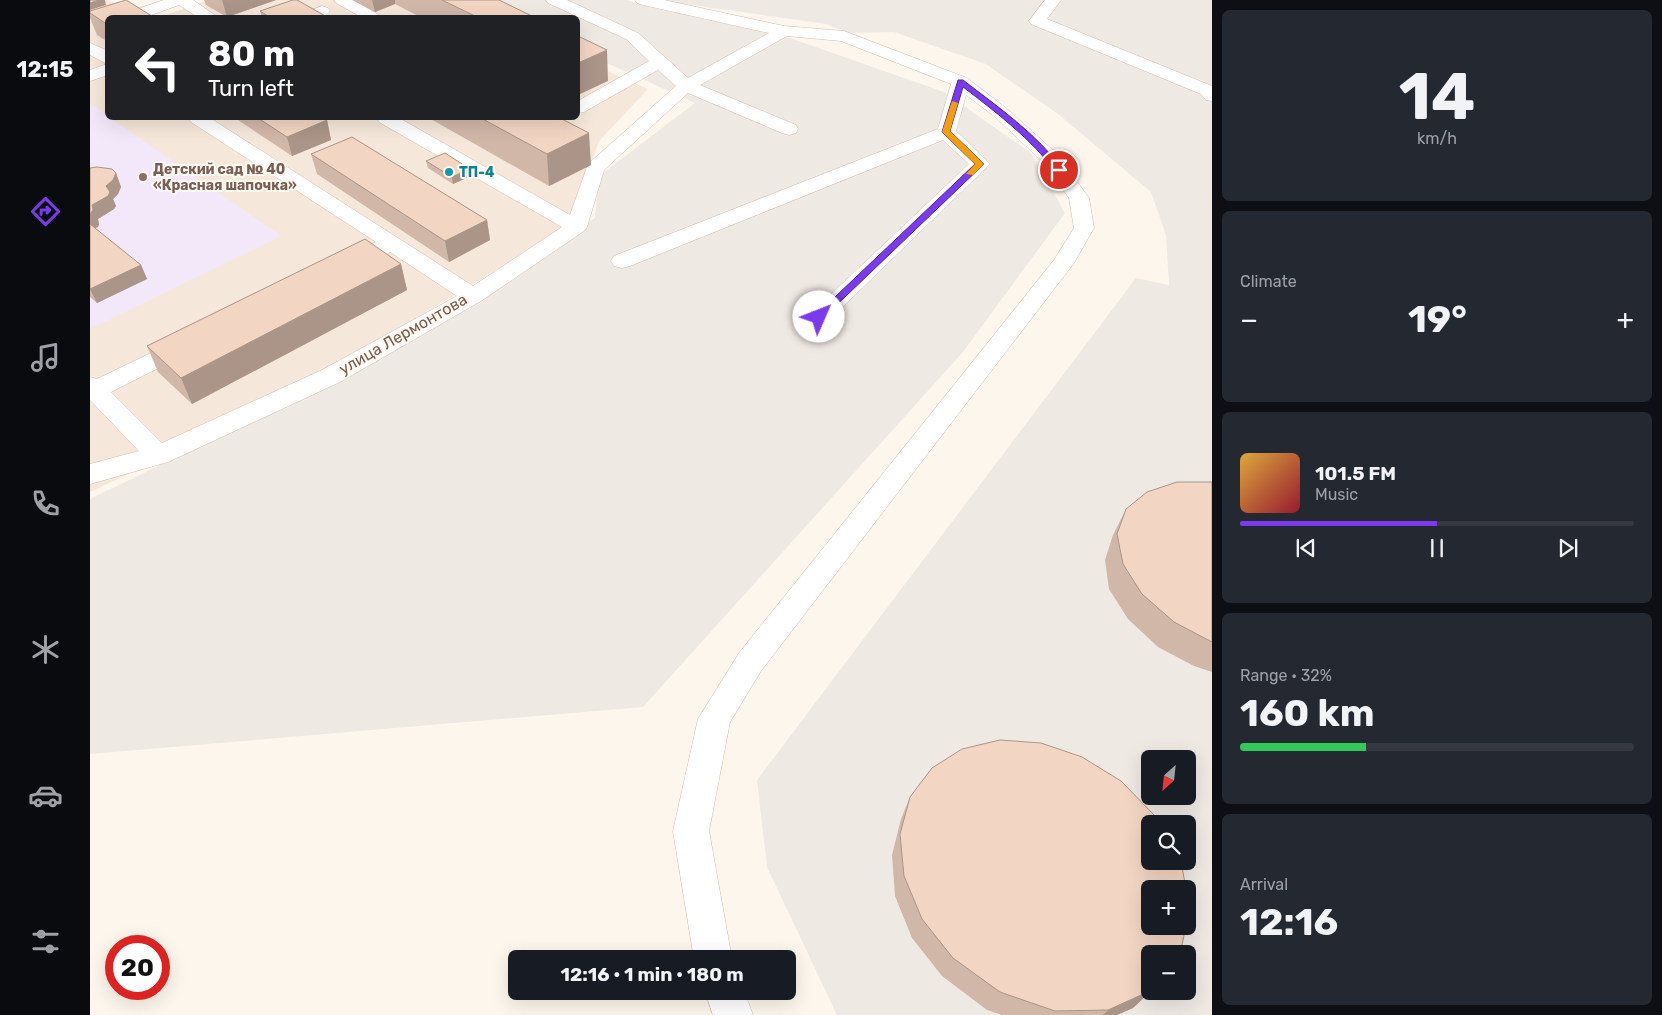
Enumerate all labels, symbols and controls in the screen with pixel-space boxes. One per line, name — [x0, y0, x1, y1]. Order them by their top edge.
text: 80 m — [208, 33, 295, 75]
icon: left — [125, 35, 190, 100]
text: 12:15 — [17, 56, 73, 83]
text: 14 — [1399, 58, 1475, 135]
text: Turn left — [208, 75, 294, 102]
text: km/h — [1417, 129, 1457, 148]
pin — [1038, 149, 1080, 191]
icon: arrive — [1045, 156, 1073, 184]
place label: Детский сад № 40 «Красная шапочка» — [153, 161, 297, 194]
place label: ТП-4 — [459, 164, 495, 181]
marker: ТП-4 — [443, 166, 455, 178]
marker: Детский сад № 40 «Красная шапочка» — [137, 171, 149, 183]
icon: directions — [28, 194, 63, 229]
text: Climate — [1240, 272, 1297, 291]
street label: улица Лермонтова — [336, 290, 470, 378]
position arrow — [792, 290, 844, 342]
text: 19° — [1408, 296, 1467, 342]
text: − — [1240, 303, 1258, 336]
text: + — [1617, 303, 1634, 336]
icon: music — [28, 340, 63, 375]
text: 101.5 FM — [1315, 462, 1396, 485]
text: Music — [1315, 485, 1358, 504]
icon: phone — [28, 486, 63, 521]
icon: previous — [1292, 534, 1320, 562]
icon: pause — [1423, 534, 1451, 562]
icon: next — [1554, 534, 1582, 562]
icon: climate — [28, 632, 63, 667]
text: Range · 32% — [1240, 666, 1332, 685]
text: 160 km — [1240, 690, 1375, 736]
north arrow — [1141, 750, 1196, 805]
map controls — [1141, 750, 1196, 1000]
icon: car — [28, 778, 63, 813]
button: search — [1141, 815, 1196, 870]
text: Arrival — [1240, 875, 1288, 894]
button: + — [1141, 880, 1196, 935]
text: 12:16 — [1240, 899, 1338, 945]
icon: filters — [28, 924, 63, 959]
speed limit sign: 20 — [105, 935, 170, 1000]
button: − — [1141, 945, 1196, 1000]
text: 12:16 · 1 min · 180 m — [560, 963, 744, 986]

